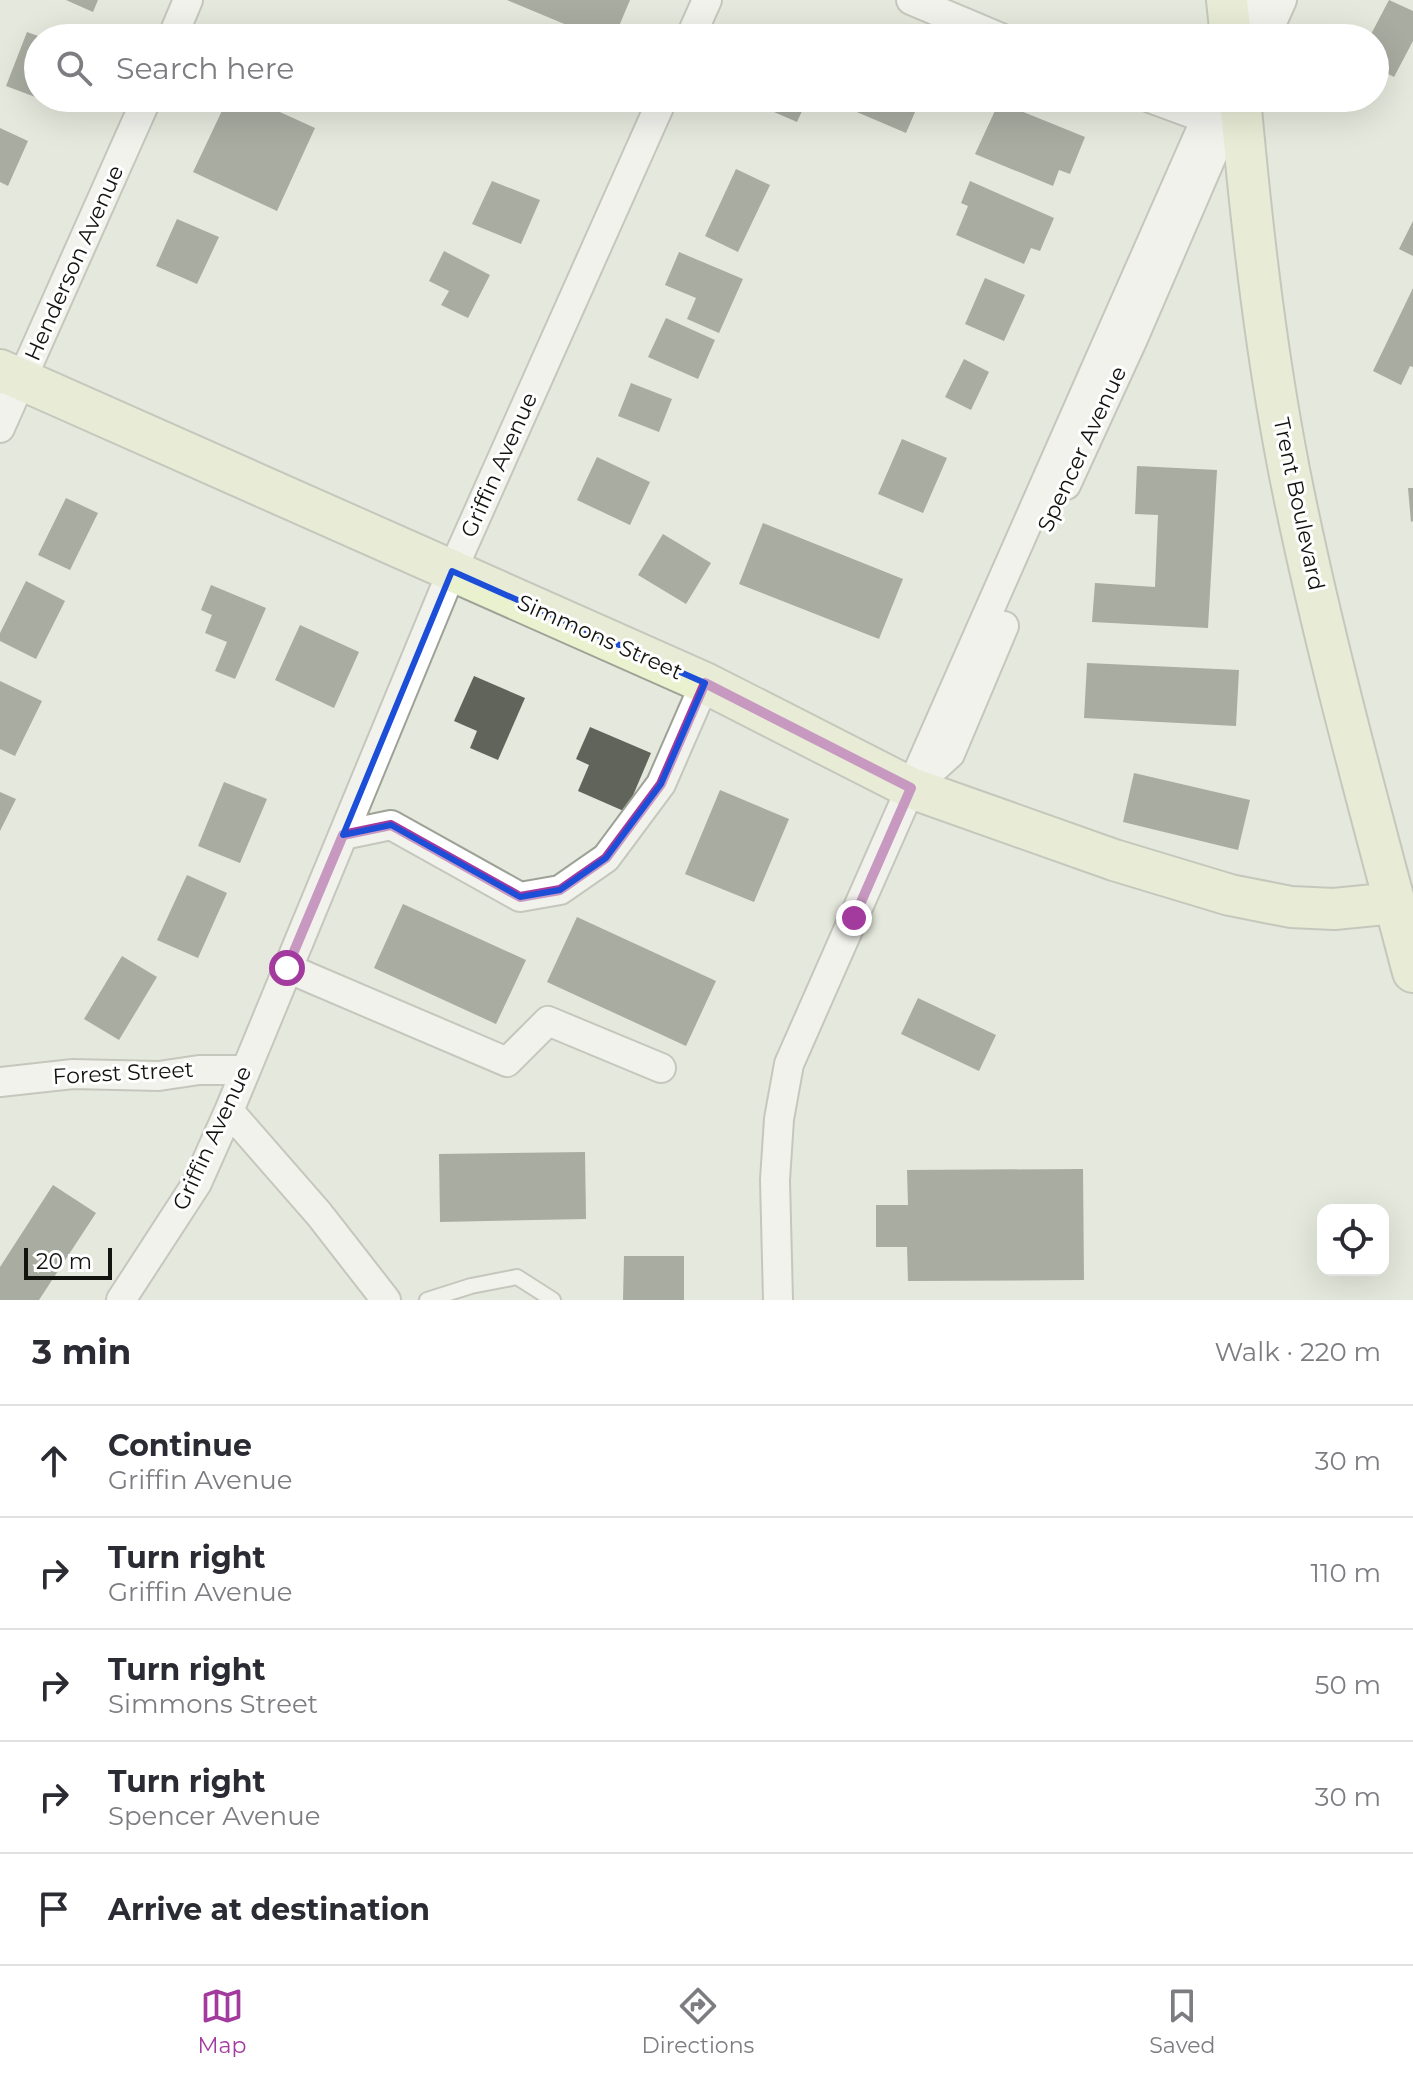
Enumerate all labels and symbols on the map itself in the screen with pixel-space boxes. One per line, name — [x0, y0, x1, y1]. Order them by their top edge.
street label: Henderson Avenue — [19, 161, 129, 365]
street label: Spencer Avenue — [1032, 362, 1132, 536]
street label: Griffin Avenue — [455, 388, 543, 542]
street label: Trent Boulevard — [1268, 415, 1330, 593]
street label: Simmons Street — [513, 589, 687, 686]
route end — [836, 900, 872, 936]
route start — [269, 950, 305, 986]
street label: Forest Street — [52, 1056, 194, 1090]
street label: Griffin Avenue — [167, 1062, 257, 1214]
scale bar — [24, 1244, 112, 1280]

